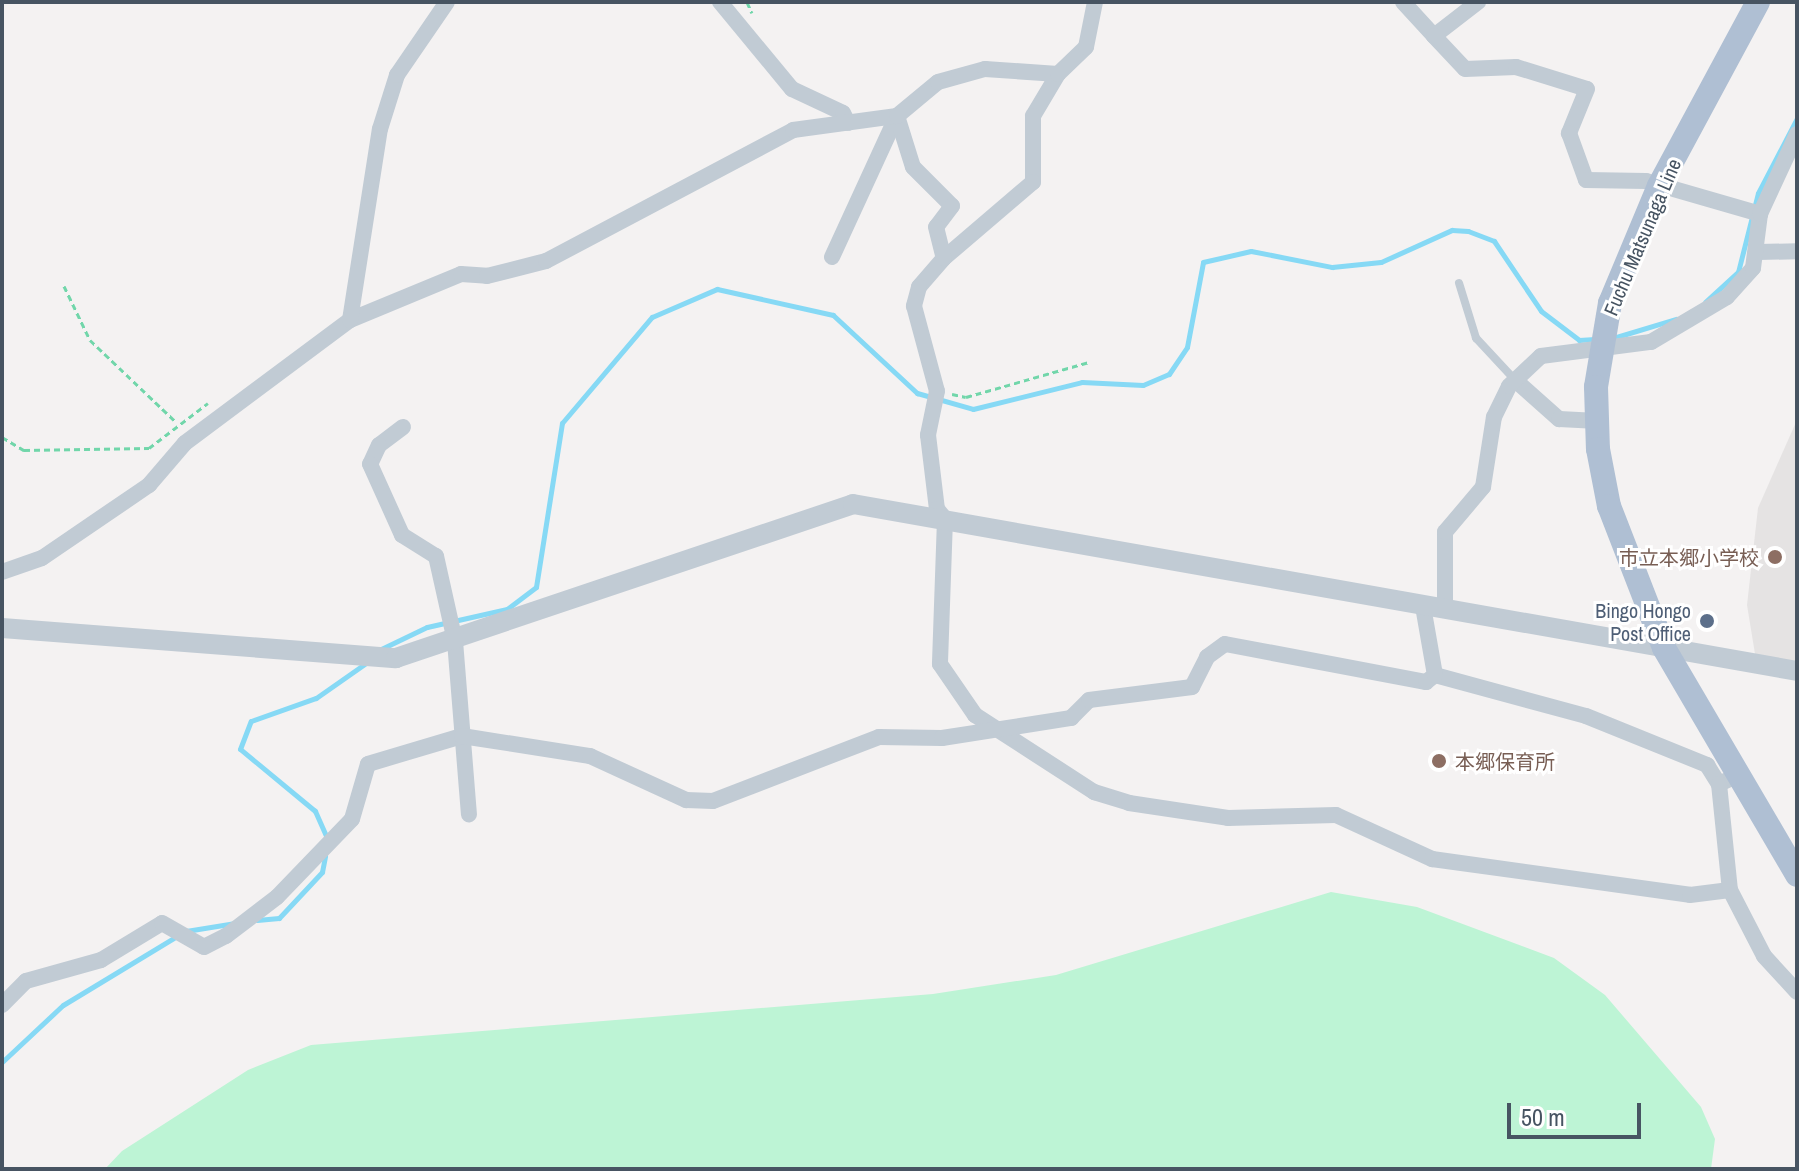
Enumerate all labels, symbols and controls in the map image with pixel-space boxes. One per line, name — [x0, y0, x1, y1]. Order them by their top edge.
street label: Fuchu Matsunaga Line — [1598, 155, 1686, 319]
place label: 市立本郷小学校 — [1619, 545, 1759, 569]
marker: 市立本郷小学校 — [1766, 548, 1784, 566]
place label: Bingo Hongo Post Office — [1595, 598, 1691, 645]
marker: Bingo Hongo Post Office — [1698, 612, 1716, 630]
place label: 本郷保育所 — [1455, 749, 1555, 773]
marker: 本郷保育所 — [1430, 752, 1448, 770]
scale bar — [1511, 1087, 1645, 1137]
text: 50 m — [1521, 1101, 1565, 1133]

